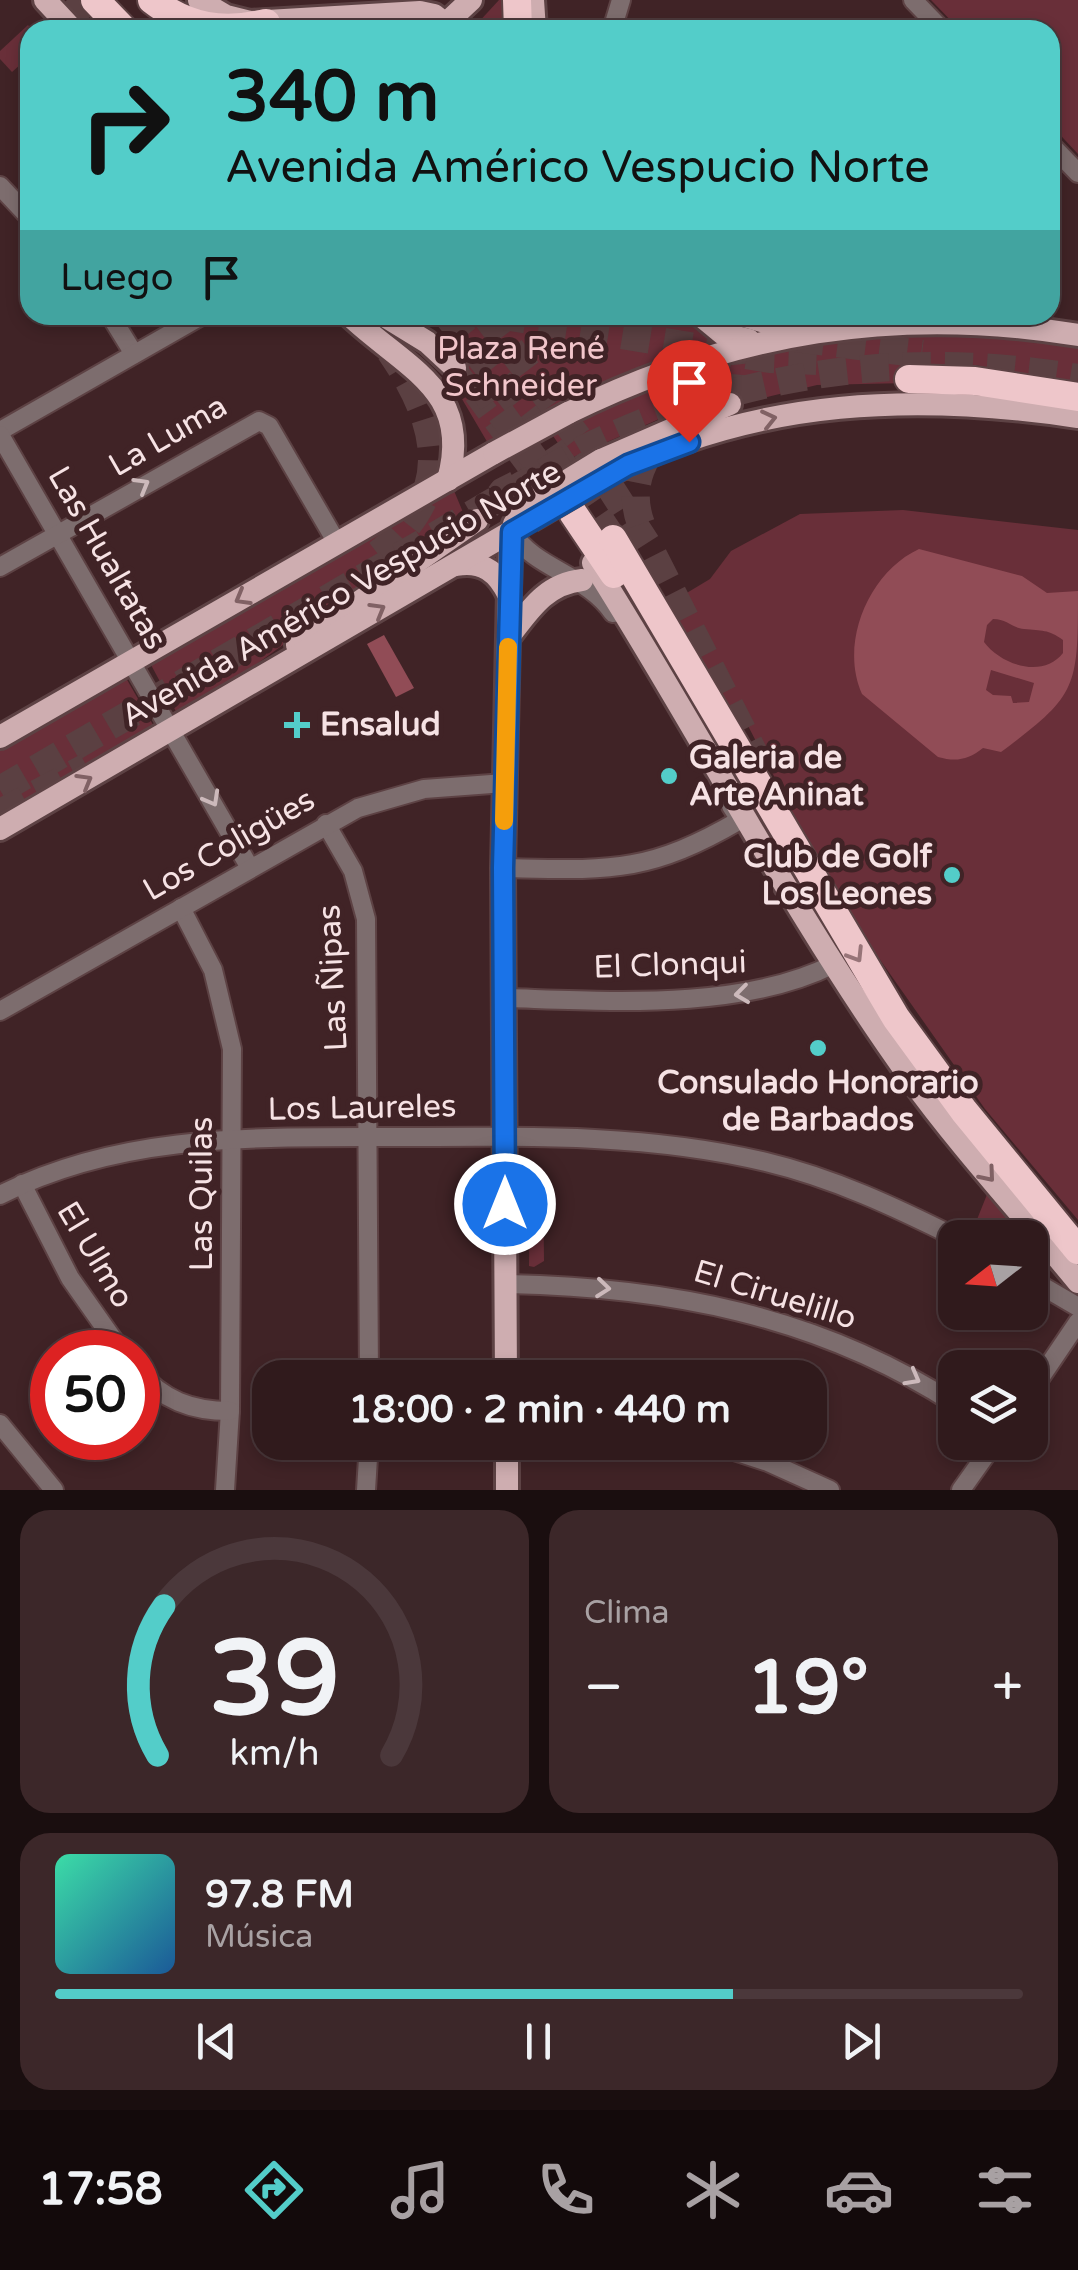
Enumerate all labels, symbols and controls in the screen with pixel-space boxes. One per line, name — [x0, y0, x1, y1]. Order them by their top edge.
text: 340 m — [225, 56, 439, 140]
icon: right — [60, 60, 190, 190]
text: Avenida Américo Vespucio Norte — [225, 141, 930, 195]
icon: arrive — [194, 250, 249, 305]
text: Luego — [60, 255, 174, 301]
park label: Plaza René Schneider — [437, 330, 605, 405]
pin — [647, 340, 732, 443]
icon: arrive — [662, 355, 717, 410]
street label: La Luma — [102, 387, 234, 485]
one-way arrow — [760, 410, 777, 431]
street label: Avenida Américo Vespucio Norte — [115, 452, 567, 736]
street label: Las Hualtatas — [39, 460, 175, 656]
one-way arrow — [131, 478, 149, 497]
one-way arrow — [235, 585, 253, 605]
one-way arrow — [367, 603, 385, 622]
place label: Ensalud — [320, 706, 441, 744]
marker: Ensalud — [284, 712, 310, 738]
place label: Galeria de Arte Aninat — [689, 739, 865, 814]
marker: Galeria de Arte Aninat — [658, 765, 680, 787]
one-way arrow — [74, 774, 92, 793]
street label: Los Coligües — [136, 781, 322, 909]
one-way arrow — [199, 788, 219, 806]
place label: Club de Golf Los Leones — [743, 838, 933, 913]
marker: Club de Golf Los Leones — [941, 864, 963, 886]
street label: Las Ñipas — [310, 904, 356, 1052]
street label: El Clonqui — [593, 943, 747, 987]
one-way arrow — [844, 944, 863, 962]
one-way arrow — [734, 983, 750, 1004]
marker: Consulado Honorario de Barbados — [807, 1037, 829, 1059]
place label: Consulado Honorario de Barbados — [657, 1064, 979, 1139]
street label: Los Laureles — [267, 1087, 457, 1129]
street label: Las Quilas — [183, 1117, 221, 1271]
position arrow — [453, 1152, 557, 1256]
one-way arrow — [976, 1164, 994, 1182]
street label: El Ulmo — [48, 1195, 142, 1315]
north arrow — [938, 1220, 1048, 1330]
map controls — [938, 1220, 1048, 1460]
street label: El Ciruelillo — [689, 1252, 861, 1338]
one-way arrow — [595, 1277, 611, 1298]
speed limit sign: 50 — [30, 1330, 160, 1460]
button: layers — [938, 1350, 1048, 1460]
one-way arrow — [902, 1365, 920, 1385]
text: 18:00 · 2 min · 440 m — [348, 1387, 731, 1433]
text: Clima — [584, 1594, 670, 1632]
text: 39 — [209, 1618, 340, 1743]
text: 19° — [746, 1643, 869, 1733]
text: − — [584, 1655, 623, 1721]
text: + — [992, 1655, 1023, 1721]
text: km/h — [230, 1732, 319, 1775]
text: 97.8 FM — [205, 1872, 354, 1918]
text: Música — [205, 1918, 313, 1956]
icon: previous — [189, 2014, 244, 2069]
icon: pause — [511, 2014, 566, 2069]
icon: next — [834, 2014, 889, 2069]
icon: directions — [239, 2155, 309, 2225]
icon: music — [385, 2155, 455, 2225]
icon: phone — [531, 2155, 601, 2225]
icon: climate — [678, 2155, 748, 2225]
icon: car — [824, 2155, 894, 2225]
icon: filters — [970, 2155, 1040, 2225]
text: 17:58 — [38, 2163, 163, 2217]

